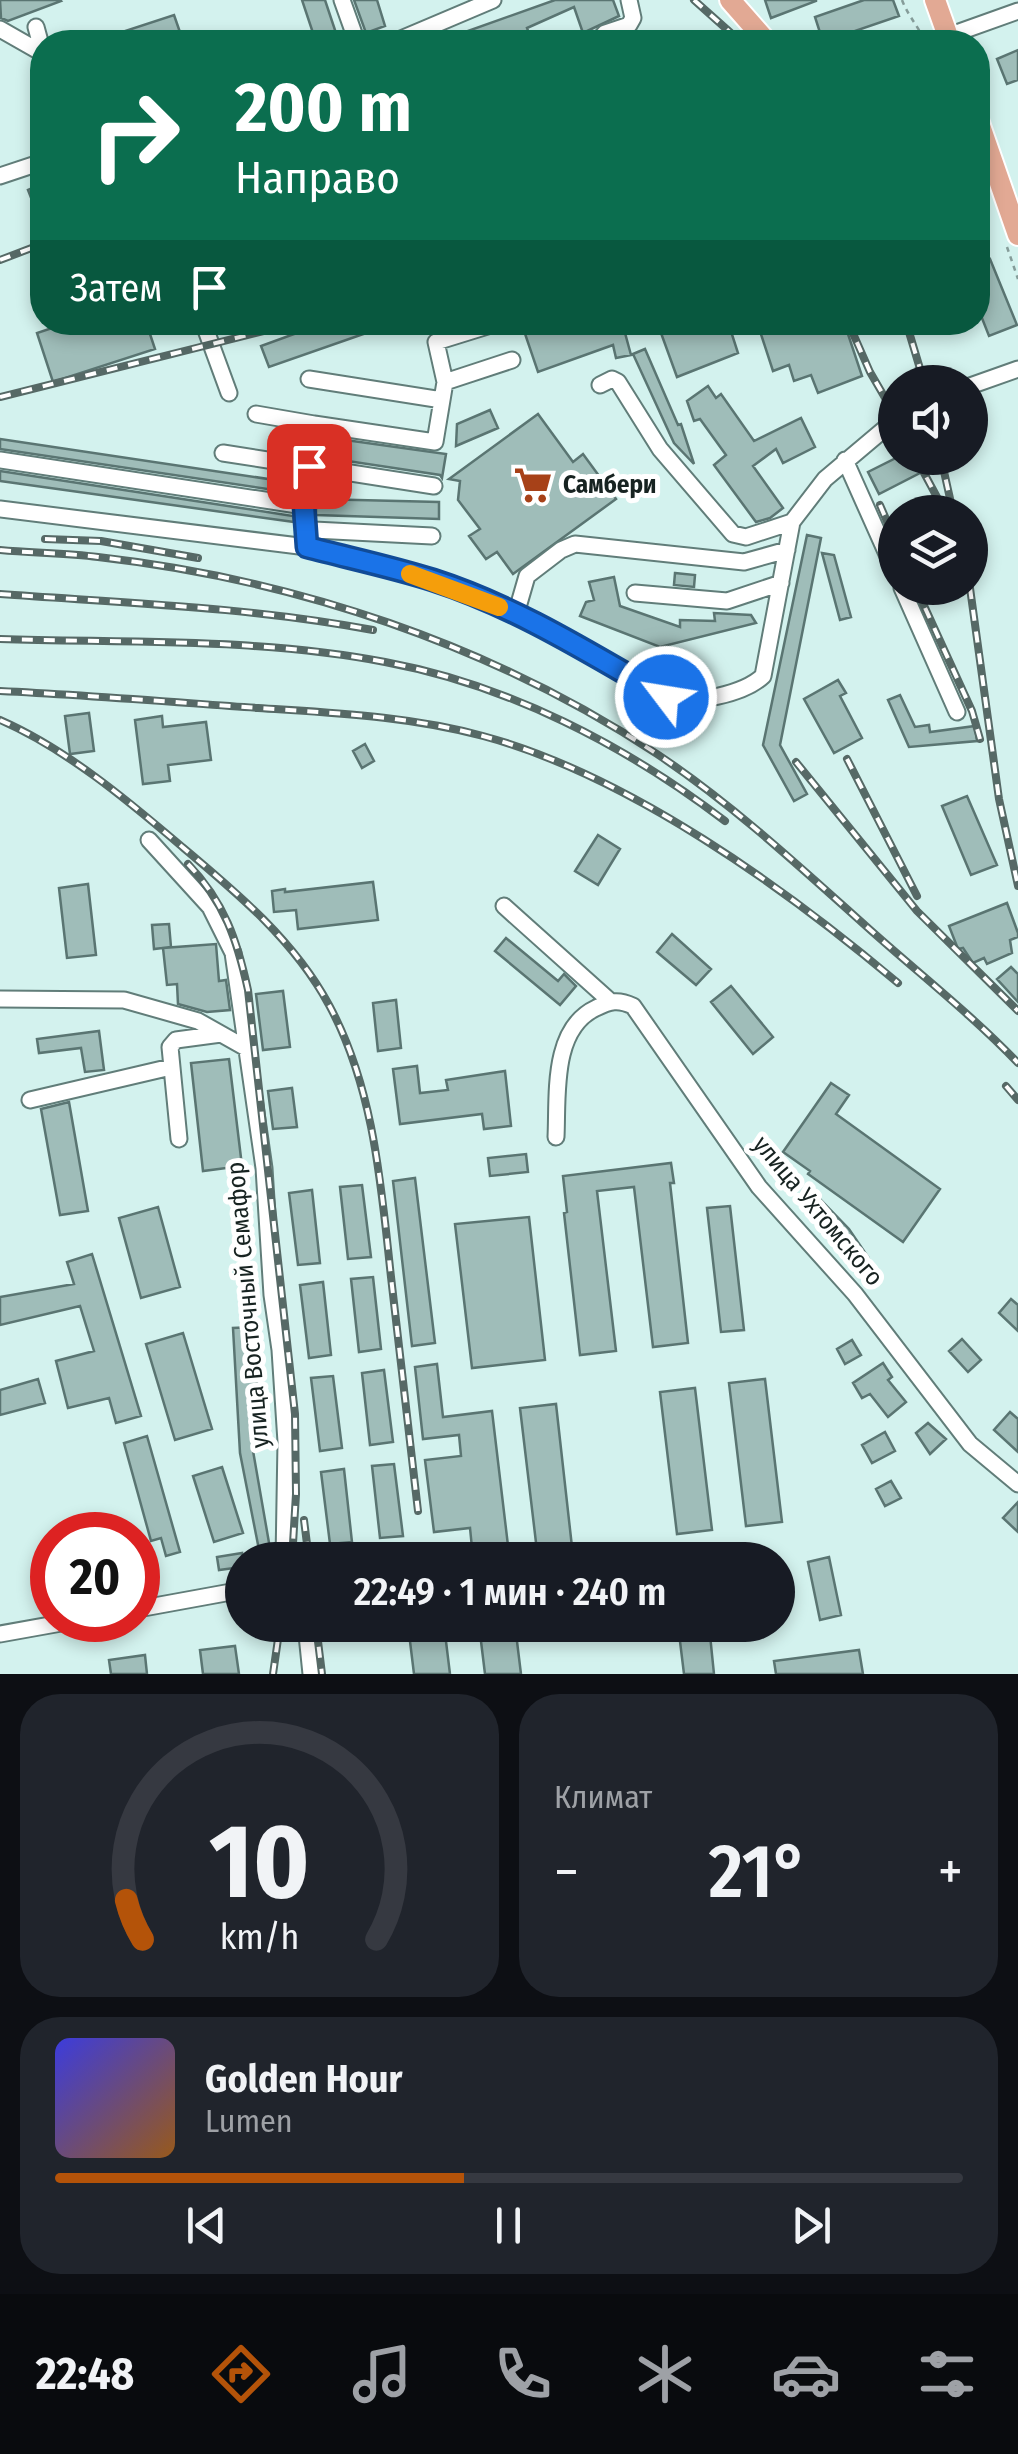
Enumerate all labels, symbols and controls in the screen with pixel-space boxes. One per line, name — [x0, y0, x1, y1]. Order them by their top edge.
text: 200 m — [235, 66, 412, 150]
icon: right — [70, 70, 200, 200]
text: Направо — [235, 151, 400, 205]
icon: arrive — [182, 260, 237, 315]
text: Затем — [70, 265, 162, 311]
map controls — [878, 365, 988, 605]
button: sound — [878, 365, 988, 475]
pin — [267, 424, 352, 509]
icon: arrive — [282, 439, 337, 494]
supermarket icon: Самбери — [512, 464, 554, 506]
place label: Самбери — [563, 470, 656, 500]
button: layers — [878, 495, 988, 605]
position arrow — [614, 645, 718, 749]
street label: улица Ухтомского — [747, 1130, 889, 1292]
street label: улица Восточный Семафор — [221, 1161, 275, 1449]
speed limit sign: 20 — [30, 1512, 160, 1642]
text: 22:49 · 1 мин · 240 m — [354, 1569, 666, 1615]
text: Климат — [554, 1778, 652, 1816]
text: 10 — [209, 1800, 310, 1925]
text: 21° — [709, 1827, 808, 1917]
text: − — [554, 1839, 579, 1905]
text: + — [938, 1839, 963, 1905]
text: km/h — [220, 1916, 299, 1958]
text: Golden Hour — [205, 2056, 403, 2102]
text: Lumen — [205, 2102, 293, 2140]
icon: previous — [179, 2198, 234, 2253]
icon: pause — [481, 2198, 536, 2253]
icon: next — [784, 2198, 839, 2253]
icon: directions — [206, 2339, 276, 2409]
icon: music — [347, 2339, 417, 2409]
icon: phone — [488, 2339, 558, 2409]
icon: climate — [630, 2339, 700, 2409]
icon: car — [771, 2339, 841, 2409]
icon: filters — [912, 2339, 982, 2409]
text: 22:48 — [36, 2347, 134, 2401]

